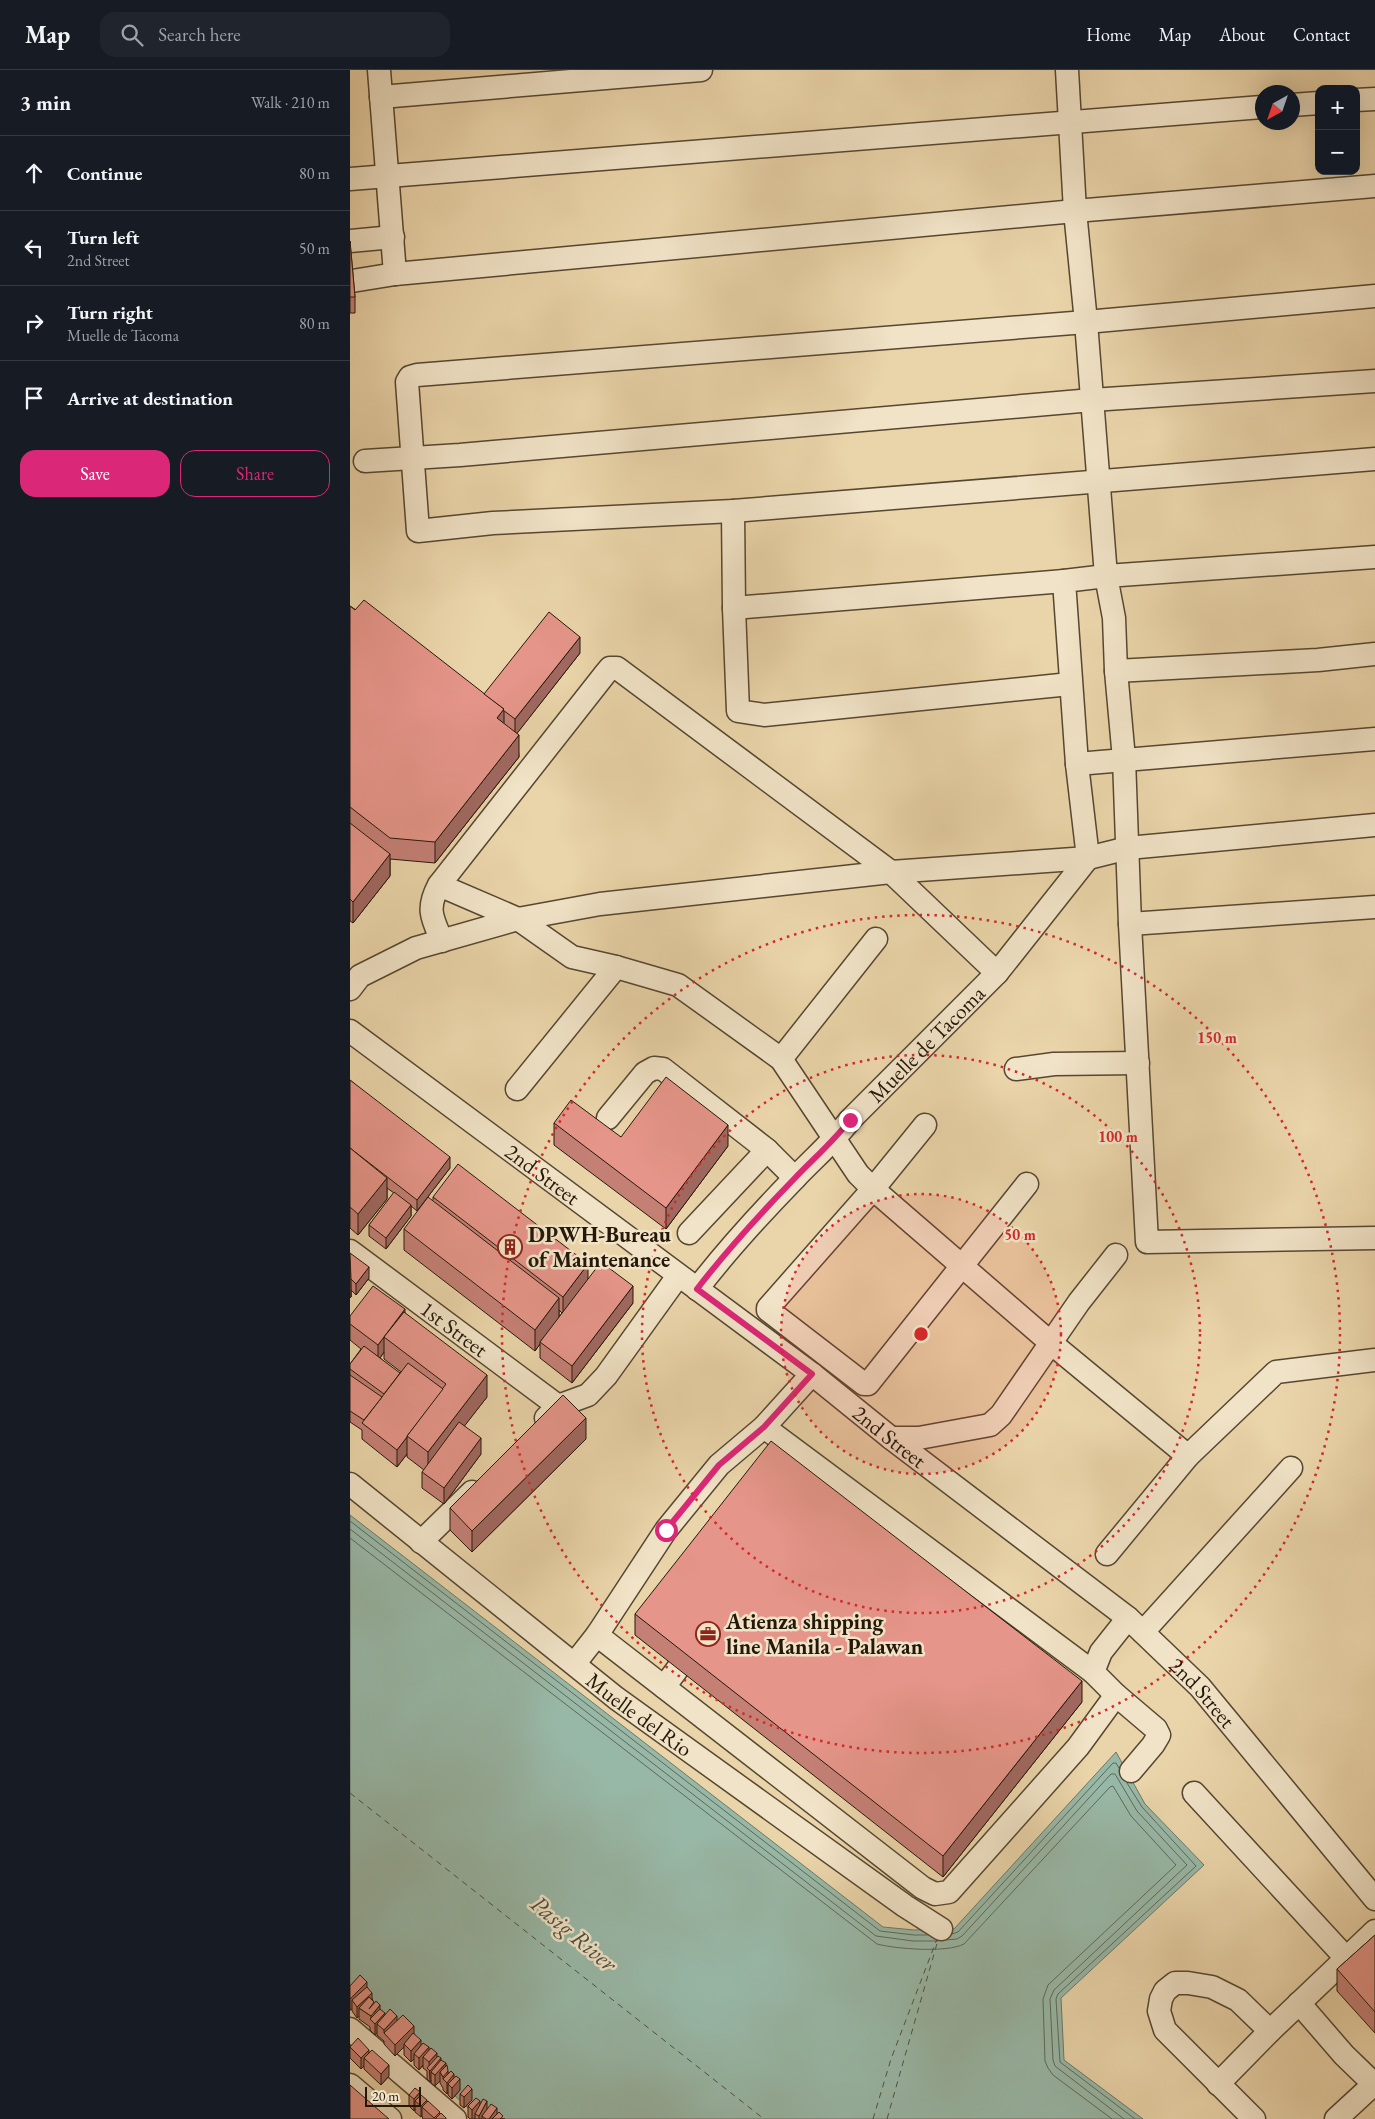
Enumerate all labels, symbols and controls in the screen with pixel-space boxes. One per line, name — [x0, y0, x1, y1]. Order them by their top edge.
search box — [100, 12, 450, 57]
text: Map — [25, 19, 70, 50]
icon: search — [118, 21, 146, 49]
text: Search here — [158, 22, 241, 47]
text: Home — [1086, 23, 1131, 46]
text: Map — [1159, 23, 1191, 46]
text: About — [1219, 23, 1265, 46]
text: Contact — [1293, 23, 1350, 46]
north arrow — [1255, 85, 1300, 130]
map controls — [1315, 85, 1360, 175]
button: + — [1315, 85, 1360, 130]
text: 3 min — [20, 89, 71, 116]
text: Walk · 210 m — [251, 92, 330, 113]
button: − — [1315, 130, 1360, 175]
icon: ahead — [20, 159, 48, 187]
text: Continue — [67, 161, 142, 186]
text: 80 m — [299, 163, 330, 184]
text: Turn left — [67, 225, 139, 250]
icon: left — [20, 234, 48, 262]
text: 50 m — [299, 238, 330, 259]
text: 2nd Street — [67, 250, 130, 271]
text: Turn right — [67, 300, 153, 325]
icon: right — [20, 309, 48, 337]
text: 80 m — [299, 313, 330, 334]
text: Muelle de Tacoma — [67, 325, 179, 346]
icon: arrive — [20, 384, 48, 412]
text: Arrive at destination — [67, 386, 233, 411]
button: Save — [20, 450, 170, 497]
button: Share — [180, 450, 330, 497]
street label: Muelle de Tacoma — [861, 979, 991, 1109]
text: 150 m — [1197, 1028, 1237, 1047]
route end — [839, 1109, 862, 1132]
text: 100 m — [1098, 1127, 1138, 1146]
street label: 2nd Street — [499, 1137, 586, 1211]
place label: DPWH-Bureau of Maintenance — [528, 1220, 671, 1274]
text: 50 m — [1004, 1225, 1036, 1244]
building icon: DPWH-Bureau of Maintenance — [497, 1234, 523, 1260]
street label: 1st Street — [415, 1294, 494, 1363]
centre of rings — [912, 1325, 930, 1343]
street label: 2nd Street — [847, 1398, 932, 1474]
route start — [655, 1519, 678, 1542]
place label: Atienza shipping line Manila - Palawan — [725, 1607, 924, 1661]
office icon: Atienza shipping line Manila - Palawan — [695, 1621, 721, 1647]
street label: 2nd Street — [1163, 1651, 1242, 1734]
street label: Muelle del Rio — [581, 1665, 698, 1763]
water label: Pasig River — [524, 1888, 625, 1979]
scale bar — [365, 2084, 421, 2107]
text: 20 m — [372, 2087, 399, 2105]

